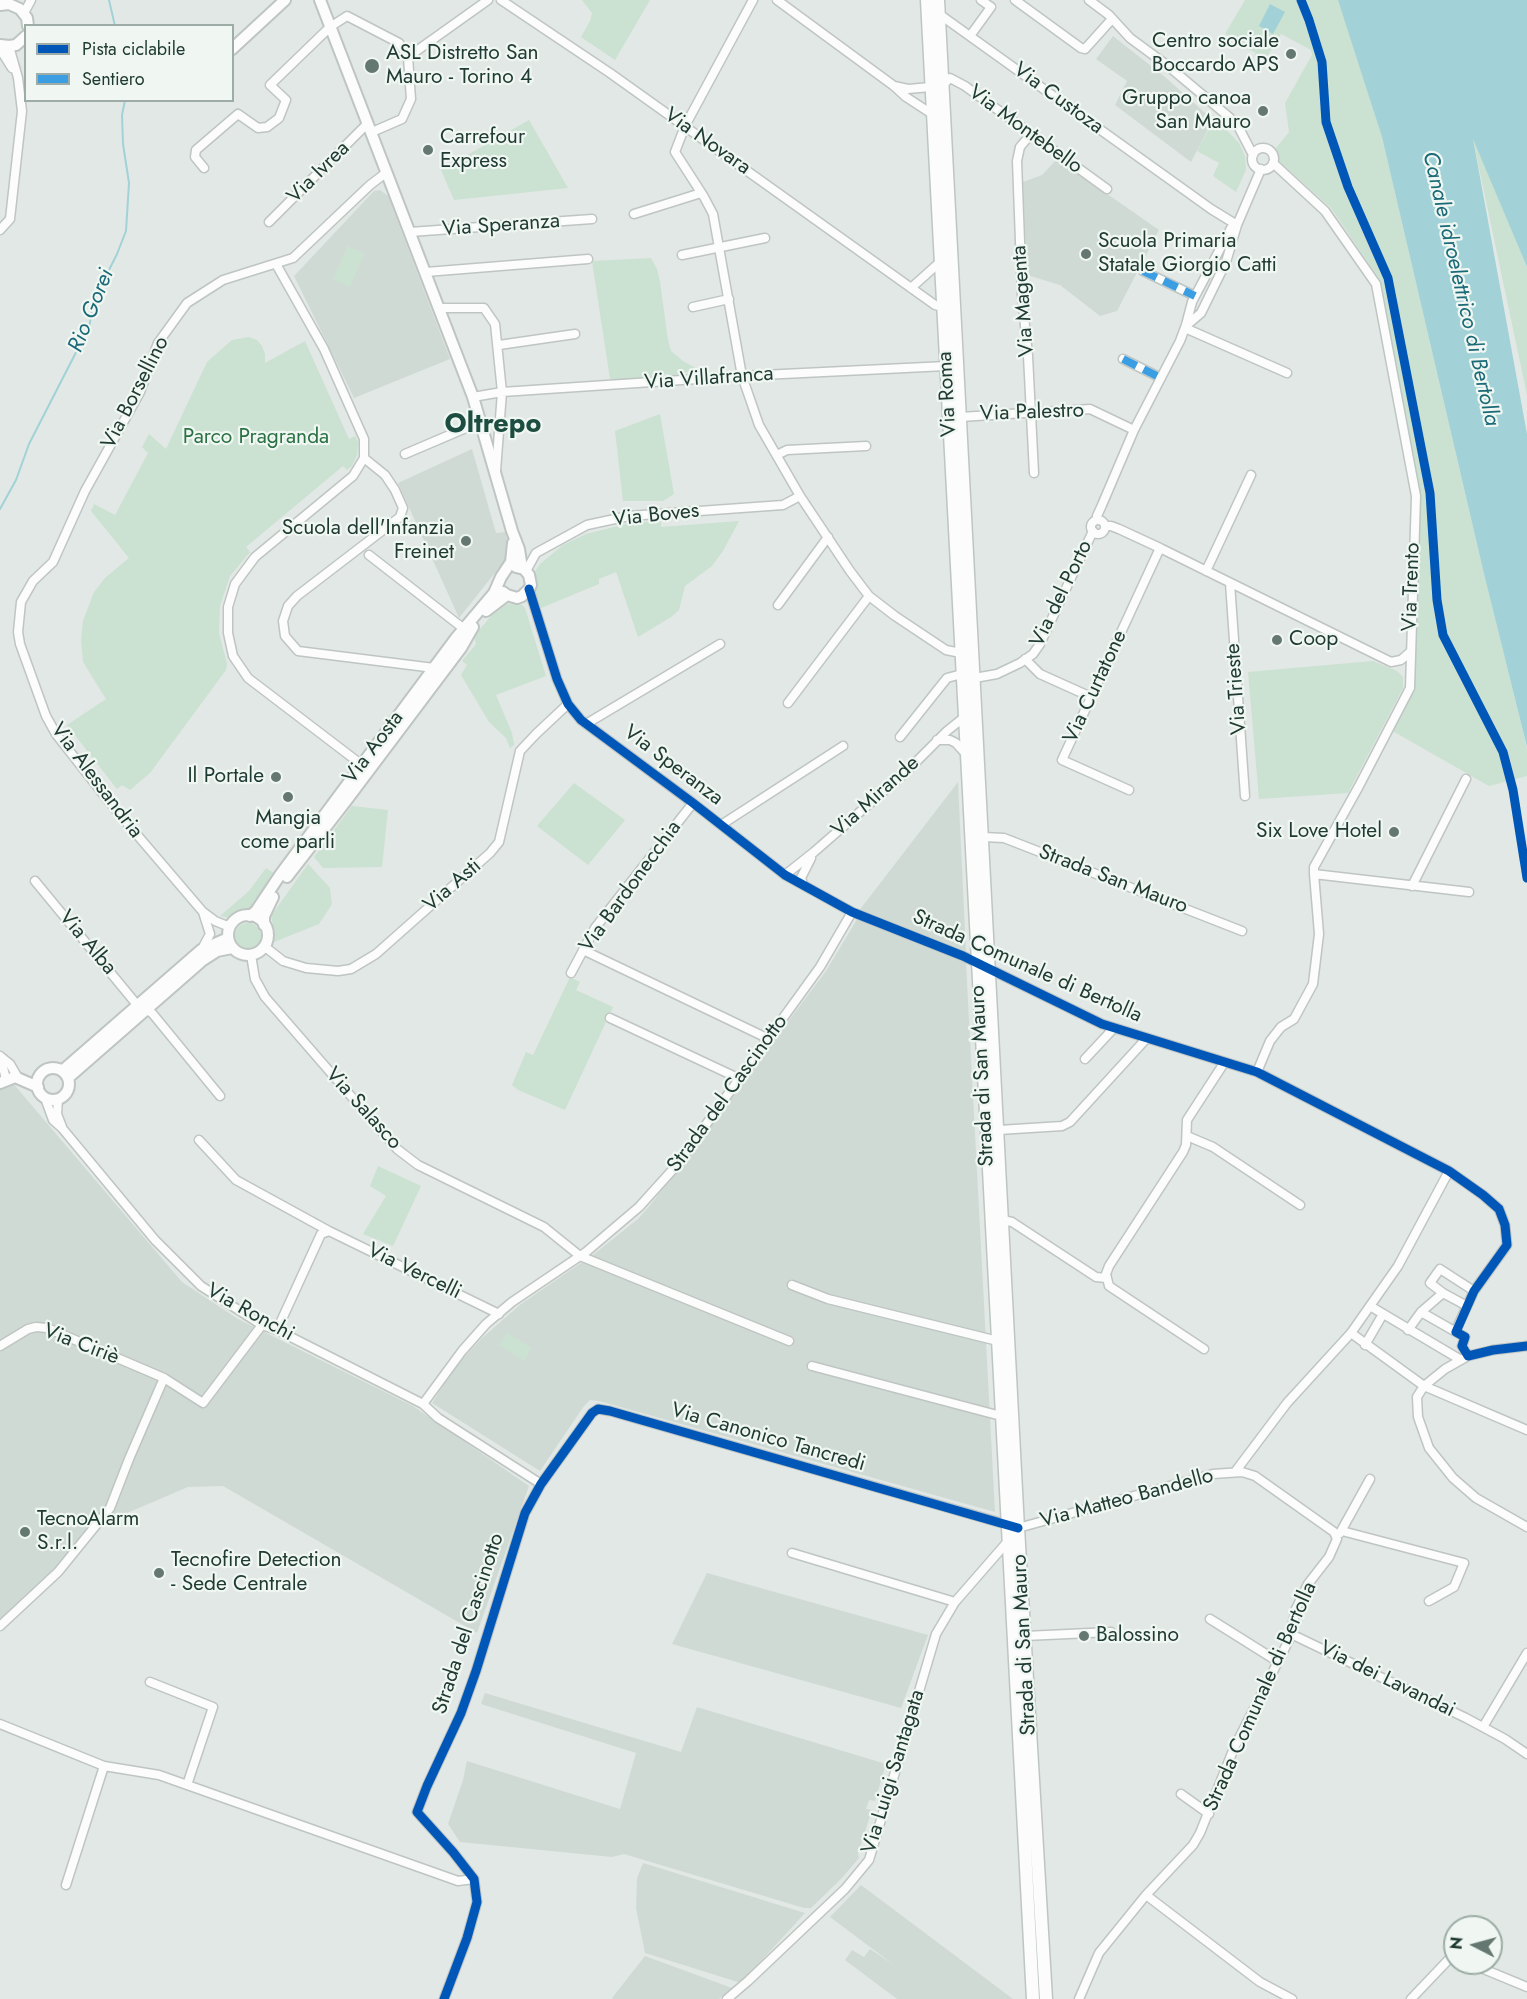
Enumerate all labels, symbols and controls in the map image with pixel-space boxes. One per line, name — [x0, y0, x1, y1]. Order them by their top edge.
legend — [24, 24, 234, 102]
place label: Centro sociale Boccardo APS — [1152, 29, 1279, 79]
text: Pista ciclabile — [82, 36, 185, 62]
place label: ASL Distretto San Mauro - Torino 4 — [386, 41, 539, 91]
marker: Centro sociale Boccardo APS — [1284, 47, 1298, 61]
marker: ASL Distretto San Mauro - Torino 4 — [363, 57, 381, 75]
street label: Via Custoza — [1008, 58, 1108, 140]
text: Sentiero — [82, 66, 145, 92]
street label: Via Montebello — [963, 80, 1087, 180]
place label: Gruppo canoa San Mauro — [1122, 86, 1251, 136]
street label: Via Novara — [659, 103, 755, 181]
marker: Gruppo canoa San Mauro — [1256, 104, 1270, 118]
place label: Carrefour Express — [440, 125, 525, 175]
street label: Via Ivrea — [283, 137, 355, 209]
marker: Carrefour Express — [421, 143, 435, 157]
water label: Canale idroelettrico di Bertolla — [1416, 149, 1504, 429]
street label: Via Speranza — [441, 209, 561, 243]
place label: Scuola Primaria Statale Giorgio Catti — [1098, 229, 1277, 279]
street label: Via Magenta — [1008, 244, 1040, 358]
marker: Scuola Primaria Statale Giorgio Catti — [1079, 247, 1093, 261]
water label: Rio Gorei — [63, 265, 121, 357]
street label: Via Borsellino — [97, 332, 175, 454]
street label: Via Roma — [933, 351, 963, 437]
street label: Via Villafranca — [644, 362, 774, 396]
street label: Via Palestro — [979, 399, 1085, 427]
district label: Oltrepo — [445, 409, 541, 441]
park label: Parco Pragranda — [183, 425, 329, 451]
street label: Via Boves — [612, 499, 700, 533]
place label: Scuola dell'Infanzia Freinet — [282, 516, 454, 566]
marker: Scuola dell'Infanzia Freinet — [459, 534, 473, 548]
street label: Via del Porto — [1025, 536, 1099, 652]
street label: Via Trento — [1398, 542, 1426, 632]
street label: Via Curtatone — [1059, 626, 1133, 748]
place label: Coop — [1289, 627, 1338, 653]
marker: Coop — [1270, 633, 1284, 647]
street label: Via Trieste — [1221, 642, 1253, 736]
street label: Via Aosta — [338, 707, 410, 789]
street label: Via Alessandria — [44, 718, 148, 844]
street label: Via Speranza — [618, 720, 728, 812]
street label: Via Mirande — [827, 751, 925, 843]
place label: Il Portale — [187, 764, 264, 790]
marker: Il Portale — [269, 770, 283, 784]
marker: Mangia come parli — [281, 790, 295, 804]
place label: Mangia come parli — [241, 806, 335, 856]
street label: Via Bardonecchia — [575, 816, 687, 958]
place label: Six Love Hotel — [1256, 819, 1382, 845]
marker: Six Love Hotel — [1387, 825, 1401, 839]
street label: Strada San Mauro — [1035, 840, 1191, 920]
street label: Via Asti — [419, 854, 487, 918]
street label: Strada Comunale di Bertolla — [908, 905, 1146, 1029]
street label: Via Alba — [53, 906, 121, 980]
street label: Strada di San Mauro — [966, 985, 1000, 1167]
street label: Strada del Cascinotto — [662, 1010, 794, 1178]
street label: Via Salasco — [319, 1063, 407, 1155]
street label: Via Vercelli — [363, 1238, 465, 1306]
street label: Via Ronchi — [202, 1279, 298, 1347]
street label: Via Ciriè — [40, 1319, 122, 1371]
street label: Via Canonico Tancredi — [668, 1398, 868, 1478]
street label: Via Matteo Bandello — [1038, 1464, 1216, 1534]
place label: TecnoAlarm S.r.l. — [37, 1507, 139, 1557]
marker: TecnoAlarm S.r.l. — [18, 1525, 32, 1539]
street label: Strada del Cascinotto — [428, 1530, 510, 1718]
place label: Tecnofire Detection - Sede Centrale — [171, 1548, 341, 1598]
street label: Strada di San Mauro — [1008, 1554, 1042, 1736]
marker: Tecnofire Detection - Sede Centrale — [152, 1566, 166, 1580]
street label: Strada Comunale di Bertolla — [1199, 1578, 1323, 1816]
place label: Balossino — [1096, 1623, 1179, 1649]
marker: Balossino — [1077, 1629, 1091, 1643]
street label: Via dei Lavandai — [1315, 1636, 1459, 1724]
street label: Via Luigi Santagata — [857, 1687, 931, 1857]
north arrow — [1443, 1915, 1503, 1975]
text: N — [1444, 1936, 1469, 1951]

